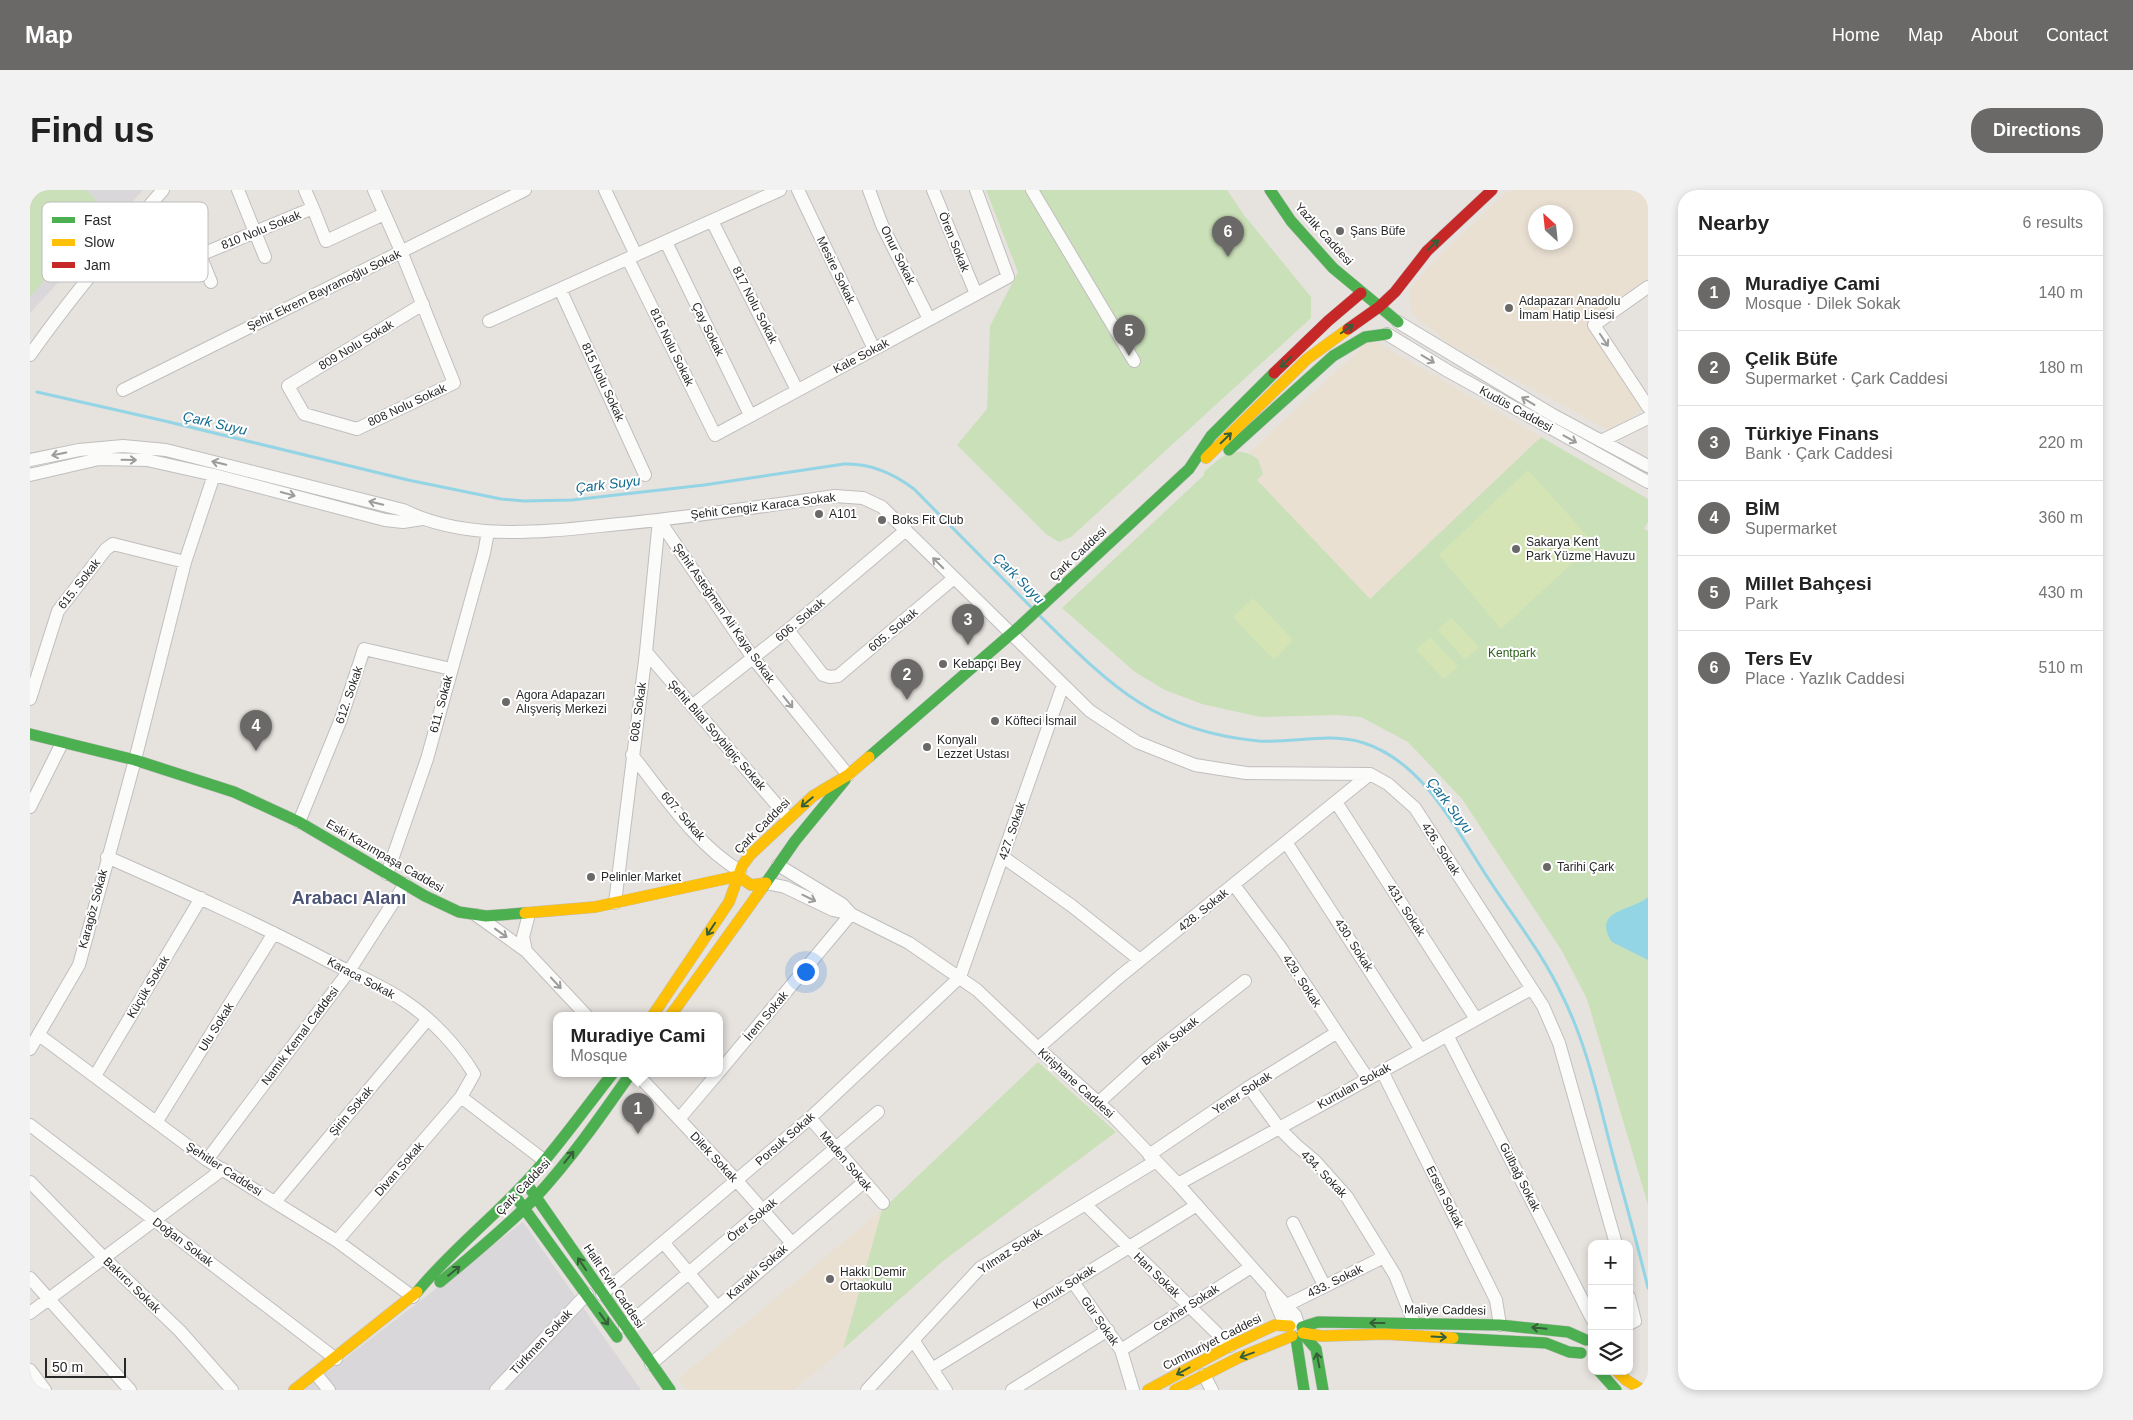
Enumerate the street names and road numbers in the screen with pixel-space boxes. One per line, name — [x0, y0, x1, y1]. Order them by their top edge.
street label: Yazlık Caddesi — [1292, 200, 1356, 268]
street label: 810 Nolu Sokak — [219, 207, 304, 252]
street label: Ören Sokak — [936, 210, 973, 275]
street label: Onur Sokak — [878, 223, 919, 287]
street label: Mesire Sokak — [814, 234, 859, 307]
street label: Şehit Ekrem Bayramoğlu Sokak — [245, 246, 404, 333]
street label: 817 Nolu Sokak — [730, 264, 781, 347]
street label: Çay Sokak — [689, 300, 727, 359]
street label: 816 Nolu Sokak — [647, 306, 697, 389]
street label: 809 Nolu Sokak — [316, 317, 397, 373]
street label: Kale Sokak — [831, 335, 892, 376]
street label: 815 Nolu Sokak — [579, 341, 628, 424]
street label: 808 Nolu Sokak — [366, 380, 449, 429]
street label: Kudüs Caddesi — [1477, 383, 1555, 435]
street label: Şehit Cengiz Karaca Sokak — [690, 490, 837, 522]
street label: Çark Caddesi — [1047, 524, 1109, 584]
street label: Şehit Asteğmen Ali Kaya Sokak — [670, 540, 778, 686]
street label: 615. Sokak — [55, 555, 104, 612]
street label: 606. Sokak — [773, 595, 828, 645]
street label: 605. Sokak — [866, 605, 921, 655]
street label: 612. Sokak — [333, 663, 366, 726]
street label: 611. Sokak — [427, 673, 456, 734]
street label: Şehit Bilal Soybilgiç Sokak — [665, 677, 769, 794]
street label: 608. Sokak — [627, 680, 649, 743]
street label: 607. Sokak — [658, 789, 709, 844]
street label: Çark Caddesi — [731, 795, 793, 857]
street label: 427. Sokak — [996, 799, 1029, 862]
street label: Eski Kazımpaşa Caddesi — [324, 817, 446, 895]
street label: 426. Sokak — [1419, 820, 1464, 879]
street label: Karagöz Sokak — [76, 867, 111, 950]
street label: 431. Sokak — [1384, 881, 1429, 940]
street label: 428. Sokak — [1175, 885, 1232, 934]
street label: 430. Sokak — [1332, 916, 1377, 975]
street label: 429. Sokak — [1280, 952, 1325, 1011]
street label: Küçük Sokak — [124, 953, 173, 1021]
street label: Karaca Sokak — [325, 954, 398, 1002]
street label: Namık Kemal Caddesi — [258, 984, 342, 1088]
street label: İrem Sokak — [741, 987, 792, 1044]
street label: Ulu Sokak — [196, 999, 237, 1054]
street label: Beylik Sokak — [1139, 1013, 1202, 1068]
street label: Kirişhane Caddesi — [1035, 1045, 1117, 1121]
street label: Kurtulan Sokak — [1315, 1060, 1394, 1112]
street label: Yener Sokak — [1210, 1068, 1275, 1117]
street label: Şirin Sokak — [326, 1082, 377, 1139]
street label: Porsuk Sokak — [752, 1109, 818, 1169]
street label: Maden Sokak — [817, 1128, 876, 1194]
street label: Dilek Sokak — [687, 1129, 741, 1186]
street label: Divan Sokak — [372, 1138, 427, 1199]
street label: Şehitler Caddesi — [183, 1139, 265, 1199]
street label: Gülbağ Sokak — [1497, 1140, 1544, 1215]
street label: 434. Sokak — [1298, 1148, 1351, 1201]
street label: Çark Caddesi — [493, 1156, 553, 1218]
street label: Ersen Sokak — [1423, 1164, 1467, 1231]
street label: Örer Sokak — [724, 1194, 781, 1245]
street label: Doğan Sokak — [150, 1215, 217, 1270]
street label: Yılmaz Sokak — [975, 1225, 1045, 1277]
street label: Halit Evin Caddesi — [581, 1241, 647, 1331]
street label: Kavaklı Sokak — [724, 1241, 791, 1302]
street label: Han Sokak — [1131, 1250, 1184, 1301]
street label: Bakırcı Sokak — [101, 1254, 164, 1316]
street label: 433. Sokak — [1305, 1261, 1366, 1300]
street label: Konuk Sokak — [1030, 1262, 1099, 1312]
street label: Cevher Sokak — [1151, 1281, 1222, 1334]
street label: Gür Sokak — [1078, 1294, 1123, 1349]
street label: Maliye Caddesi — [1404, 1302, 1486, 1318]
street label: Türkmen Sokak — [507, 1306, 575, 1378]
street label: Cumhuriyet Caddesi — [1160, 1311, 1264, 1373]

